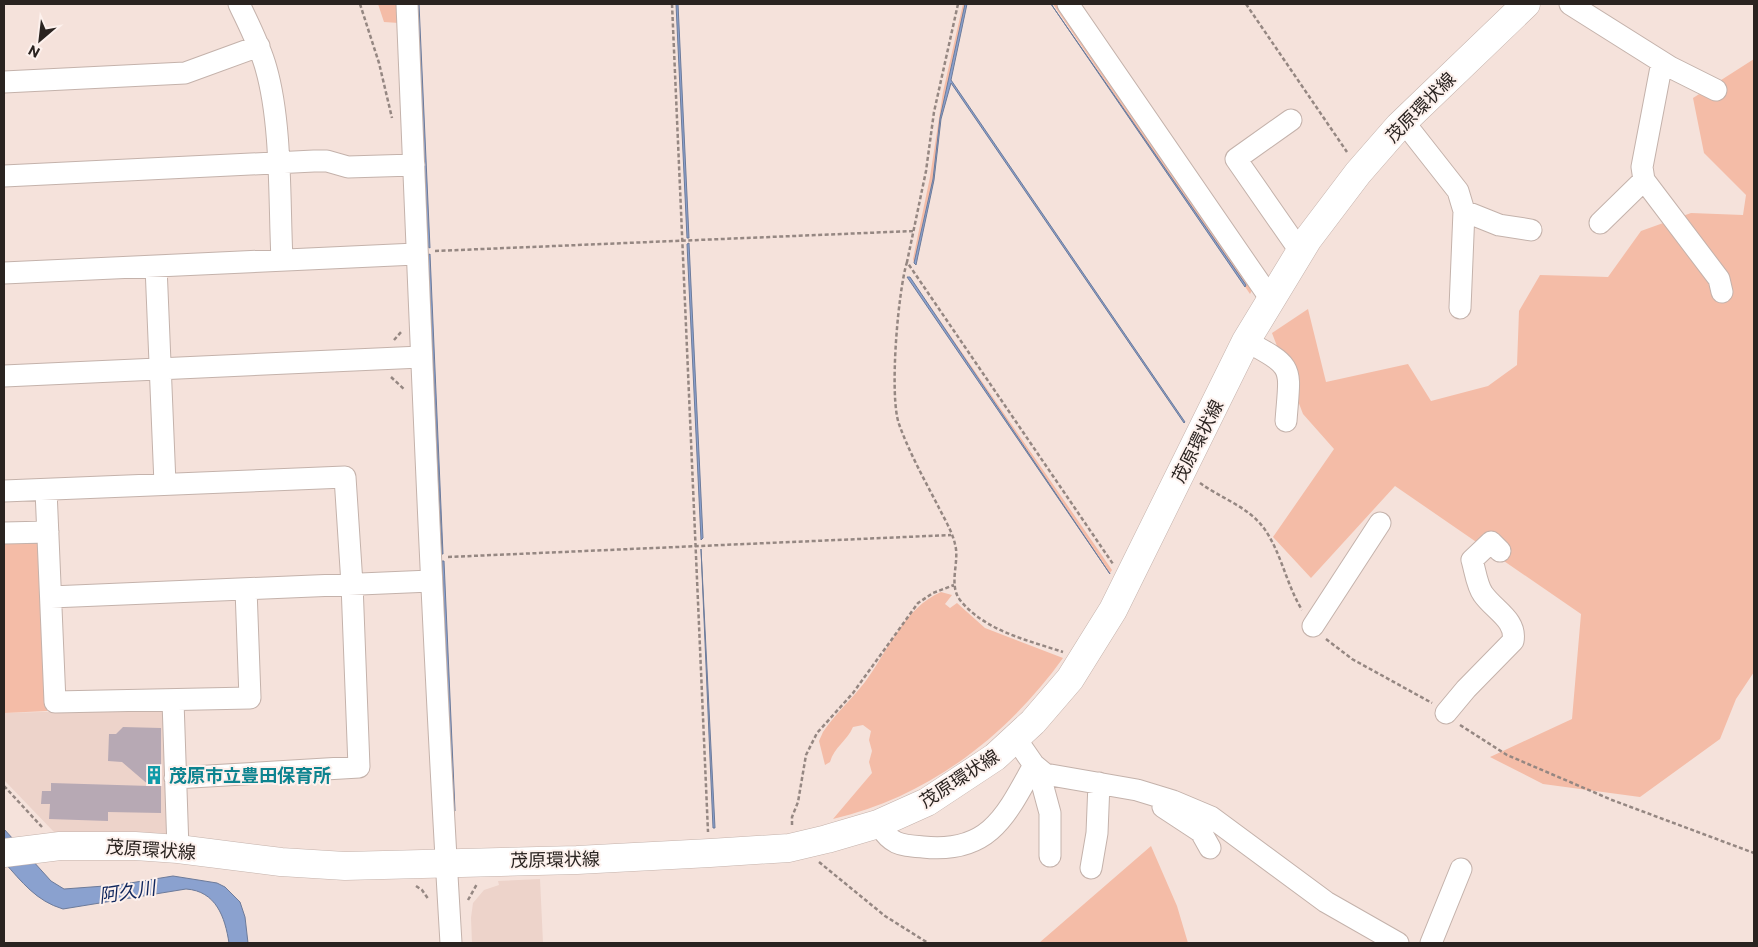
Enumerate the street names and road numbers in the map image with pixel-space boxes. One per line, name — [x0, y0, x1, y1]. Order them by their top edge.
street label: 茂原環状線 — [1380, 67, 1460, 147]
street label: 茂原環状線 — [1167, 396, 1227, 486]
street label: 茂原環状線 — [915, 744, 1003, 812]
street label: 茂原環状線 — [105, 835, 197, 863]
street label: 茂原環状線 — [510, 847, 600, 871]

